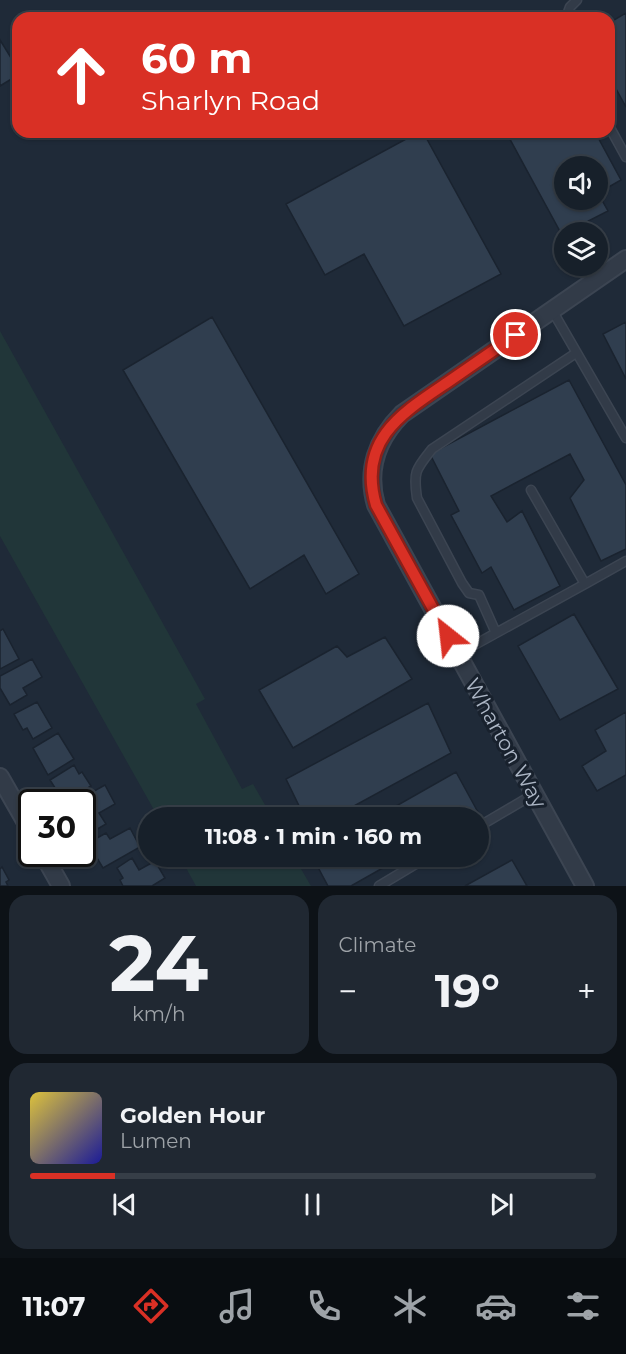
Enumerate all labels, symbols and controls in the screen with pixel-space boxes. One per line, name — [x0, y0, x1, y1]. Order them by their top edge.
text: 60 m — [141, 32, 252, 84]
icon: ahead — [42, 36, 120, 114]
text: Sharlyn Road — [141, 84, 320, 117]
map controls — [554, 156, 608, 276]
button: sound — [554, 156, 608, 210]
button: layers — [554, 222, 608, 276]
pin — [490, 309, 541, 360]
icon: arrive — [499, 318, 532, 351]
position arrow — [416, 604, 480, 668]
street label: Wharton Way — [460, 674, 552, 813]
speed limit sign: 30 — [18, 789, 96, 867]
text: 11:08 · 1 min · 160 m — [205, 823, 422, 850]
text: 24 — [109, 915, 208, 1011]
text: Climate — [339, 933, 416, 957]
text: 19° — [435, 963, 500, 1018]
text: − — [339, 971, 357, 1011]
text: + — [577, 971, 596, 1011]
text: km/h — [132, 1002, 185, 1026]
text: Golden Hour — [120, 1102, 265, 1129]
text: Lumen — [120, 1129, 192, 1153]
icon: previous — [108, 1188, 141, 1221]
icon: pause — [296, 1188, 329, 1221]
icon: next — [485, 1188, 518, 1221]
icon: directions — [130, 1285, 172, 1327]
icon: music — [216, 1285, 258, 1327]
icon: phone — [303, 1285, 345, 1327]
icon: climate — [389, 1285, 431, 1327]
icon: car — [475, 1285, 517, 1327]
icon: filters — [562, 1285, 604, 1327]
text: 11:07 — [22, 1290, 85, 1323]

